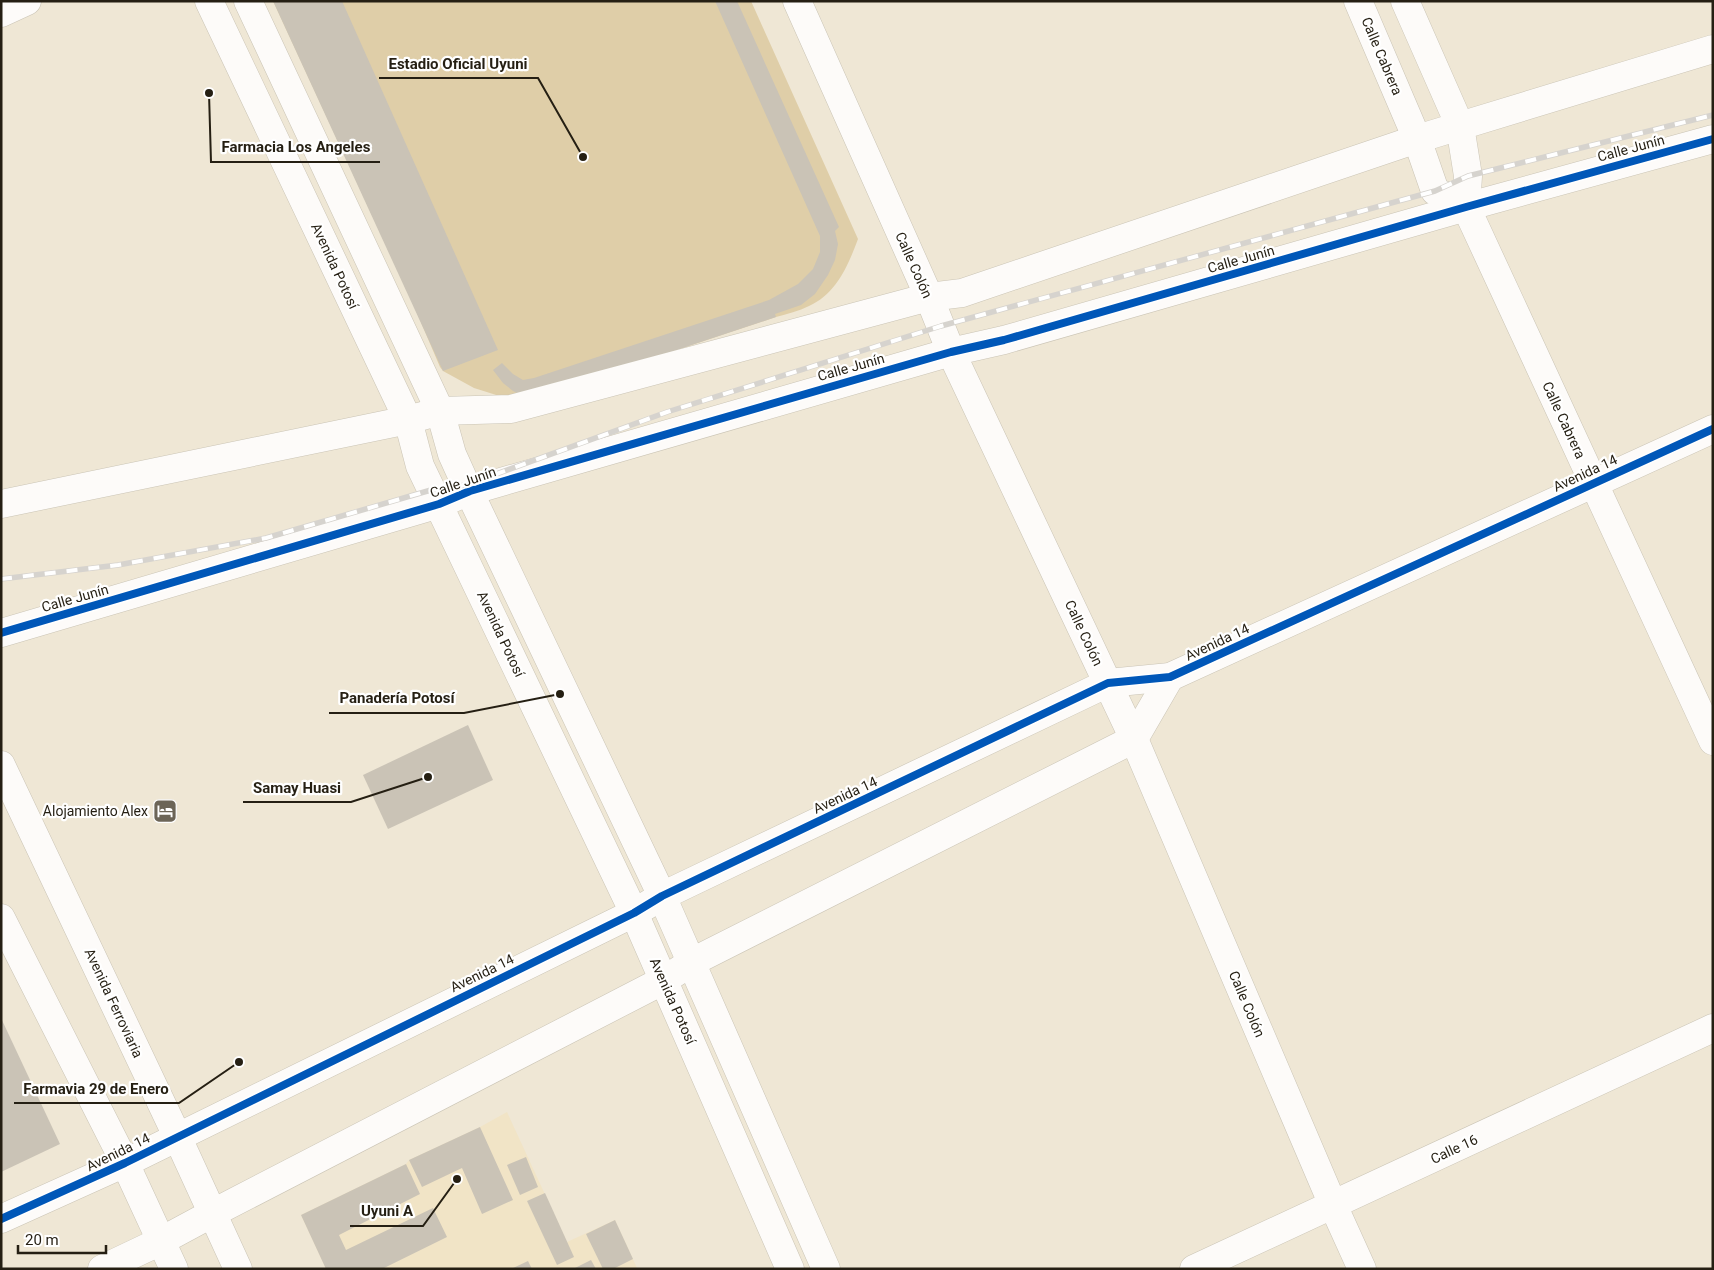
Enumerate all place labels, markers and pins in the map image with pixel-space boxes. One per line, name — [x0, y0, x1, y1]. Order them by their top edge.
callout: Estadio Oficial Uyuni — [379, 48, 538, 78]
callout: Farmacia Los Angeles — [211, 132, 380, 162]
callout: Panadería Potosí — [329, 683, 464, 713]
callout: Samay Huasi — [243, 772, 351, 802]
hotel icon: Alojamiento Alex — [152, 798, 178, 824]
place label: Alojamiento Alex — [43, 803, 148, 819]
callout: Farmavia 29 de Enero — [14, 1073, 179, 1103]
callout: Uyuni A — [350, 1196, 423, 1226]

